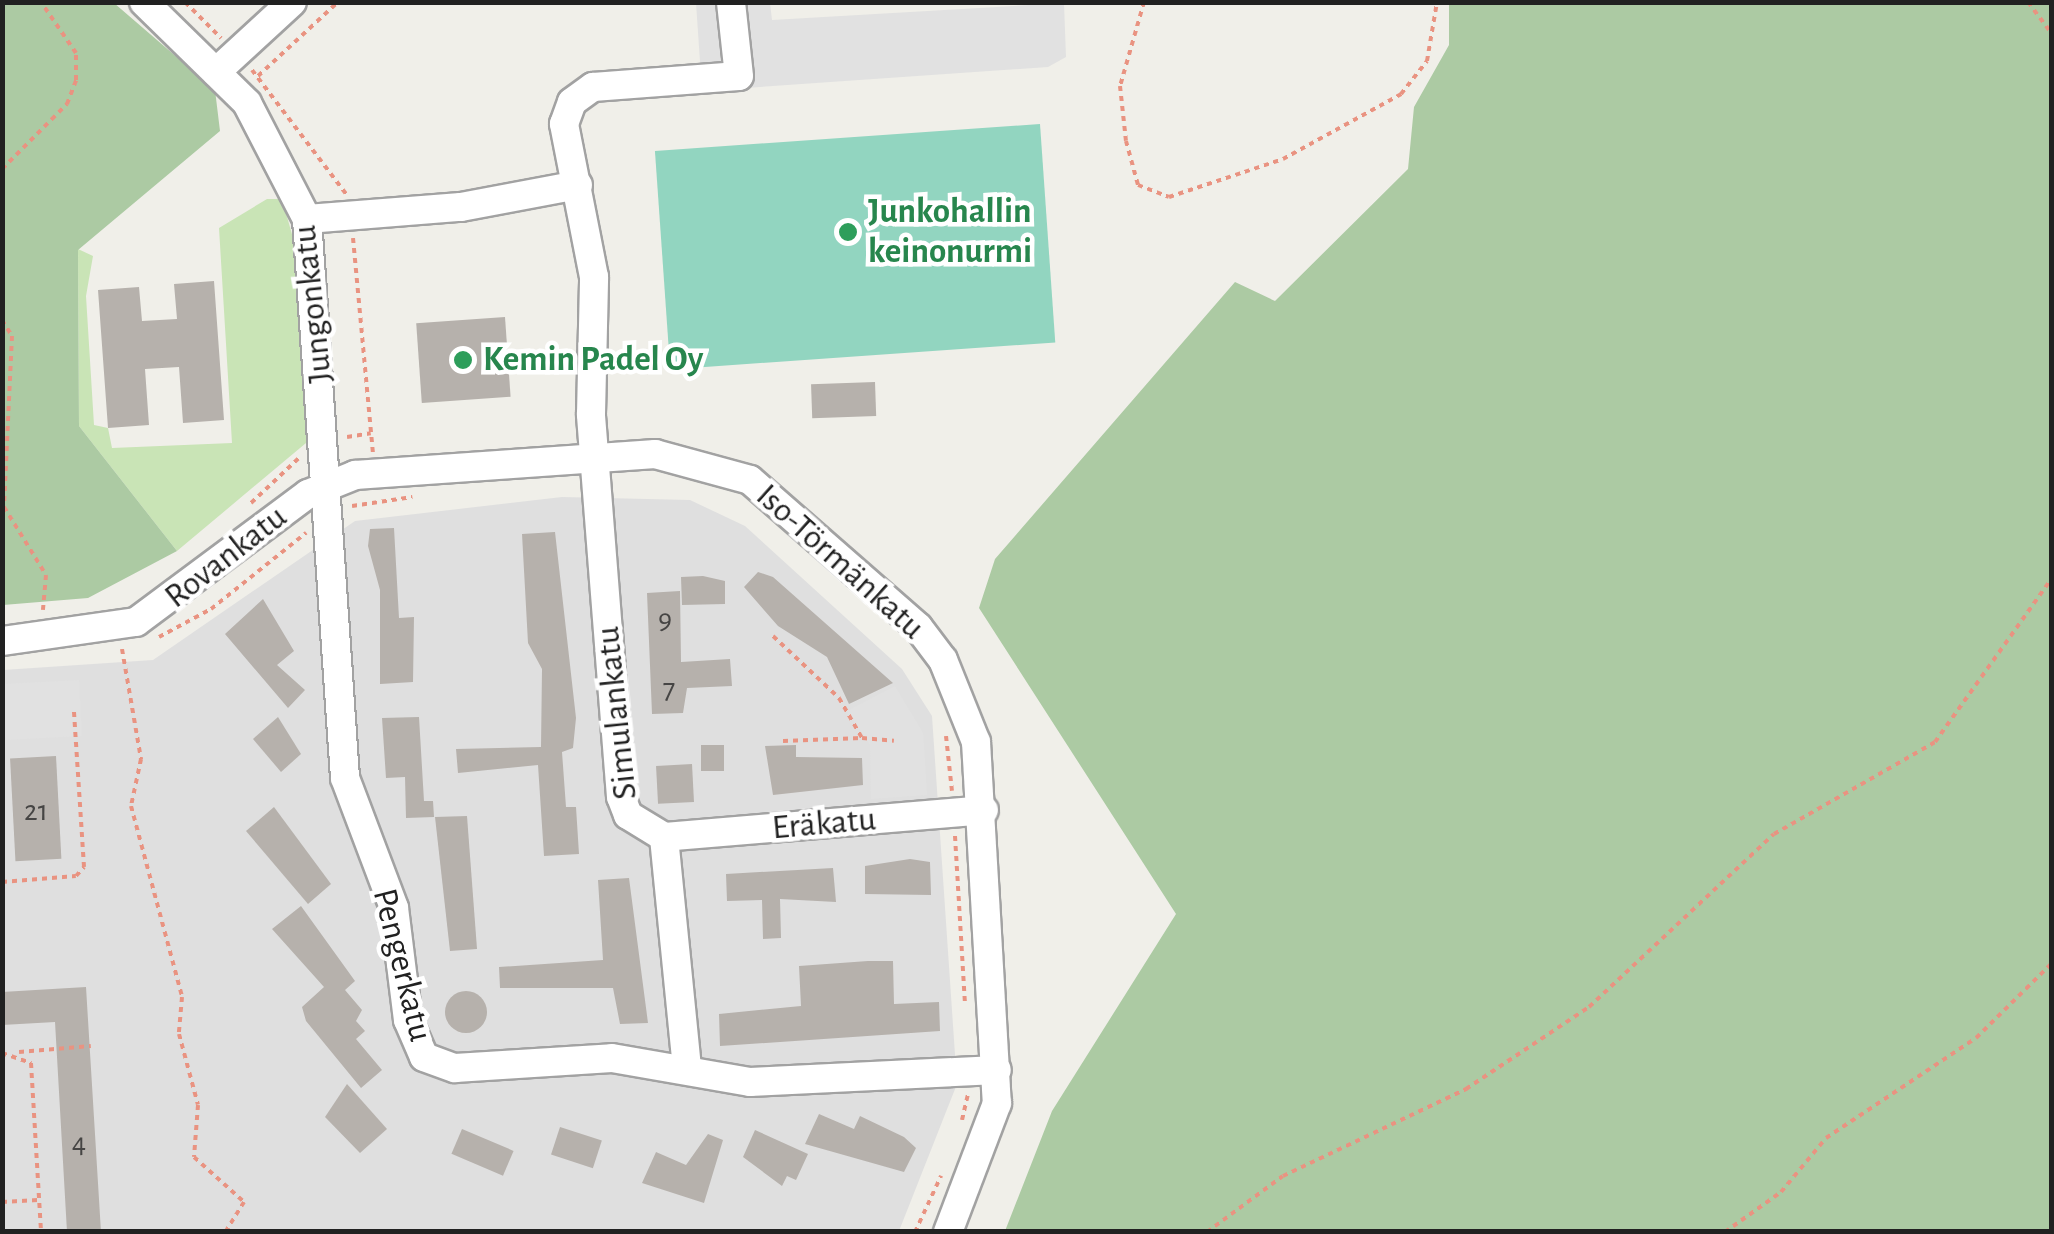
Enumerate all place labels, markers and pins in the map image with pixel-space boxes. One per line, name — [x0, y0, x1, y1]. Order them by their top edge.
place label: Junkohallin keinonurmi — [868, 191, 1032, 273]
marker: Junkohallin keinonurmi — [837, 221, 859, 243]
place label: Kemin Padel Oy — [483, 339, 703, 381]
marker: Kemin Padel Oy — [452, 349, 474, 371]

